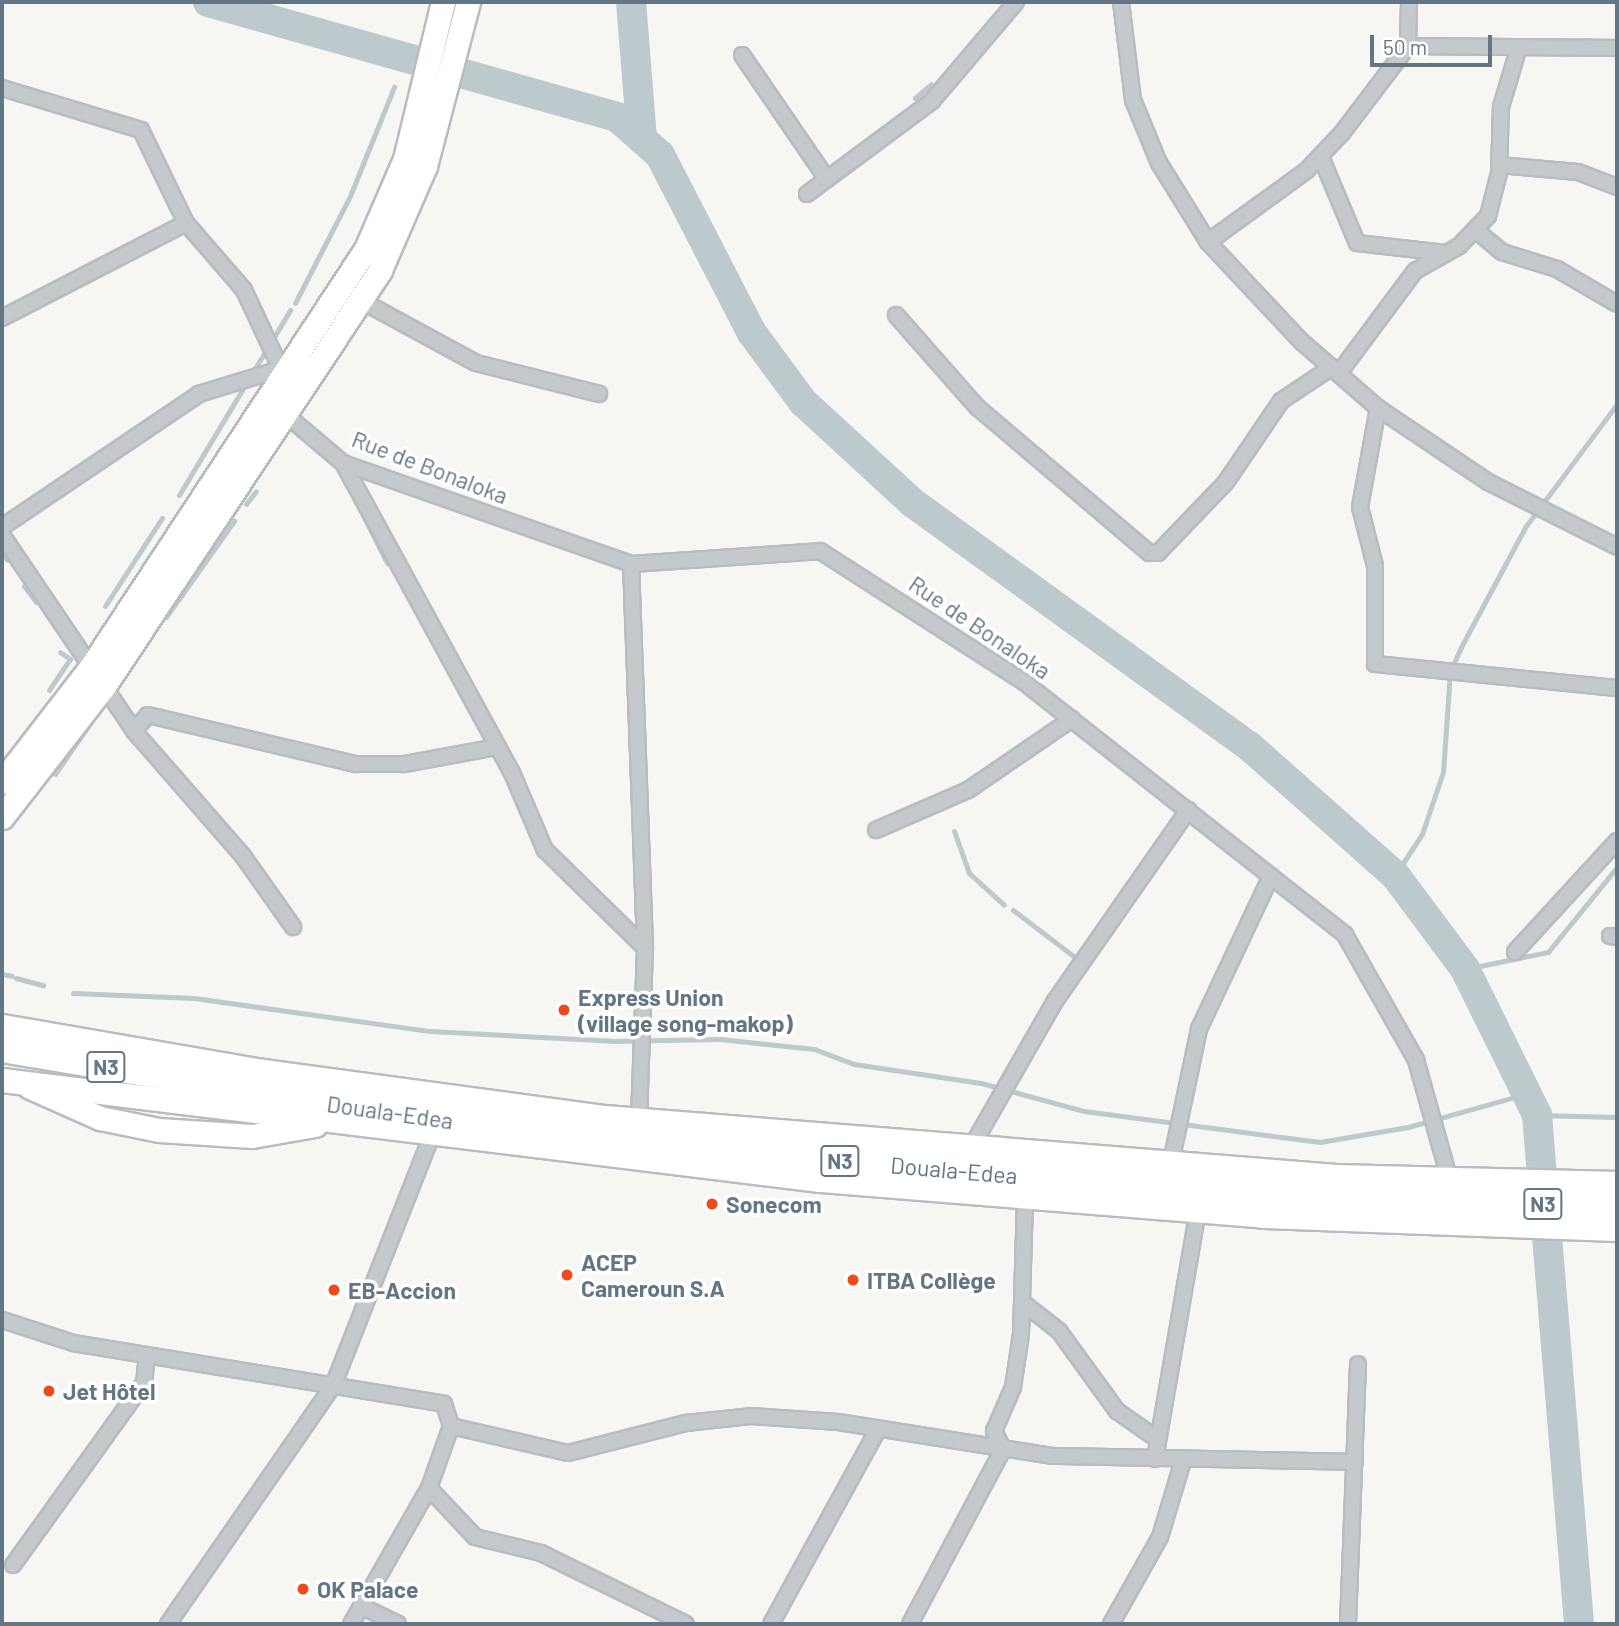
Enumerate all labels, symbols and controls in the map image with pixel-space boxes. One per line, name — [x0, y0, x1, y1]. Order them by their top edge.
scale bar — [1374, 21, 1496, 65]
text: 50 m — [1383, 34, 1427, 59]
street label: Rue de Bonaloka — [348, 425, 512, 509]
street label: Rue de Bonaloka — [904, 570, 1056, 684]
place label: Express Union (village song-makop) — [578, 983, 793, 1037]
marker: Express Union (village song-makop) — [556, 1002, 572, 1018]
road number: N3 — [85, 1050, 127, 1084]
street label: Douala-Edea — [325, 1089, 455, 1135]
road number: N3 — [819, 1144, 861, 1178]
street label: Douala-Edea — [889, 1151, 1019, 1189]
road number: N3 — [1522, 1186, 1564, 1222]
place label: Sonecom — [726, 1190, 822, 1218]
marker: Sonecom — [704, 1196, 720, 1212]
place label: ACEP Cameroun S.A — [581, 1248, 725, 1302]
place label: ITBA Collège — [867, 1266, 996, 1294]
marker: ACEP Cameroun S.A — [559, 1267, 575, 1283]
marker: ITBA Collège — [845, 1272, 861, 1288]
place label: EB-Accion — [348, 1276, 456, 1304]
marker: EB-Accion — [326, 1282, 342, 1298]
place label: Jet Hôtel — [63, 1377, 156, 1405]
marker: Jet Hôtel — [41, 1383, 57, 1399]
place label: OK Palace — [317, 1575, 419, 1603]
marker: OK Palace — [295, 1581, 311, 1597]

